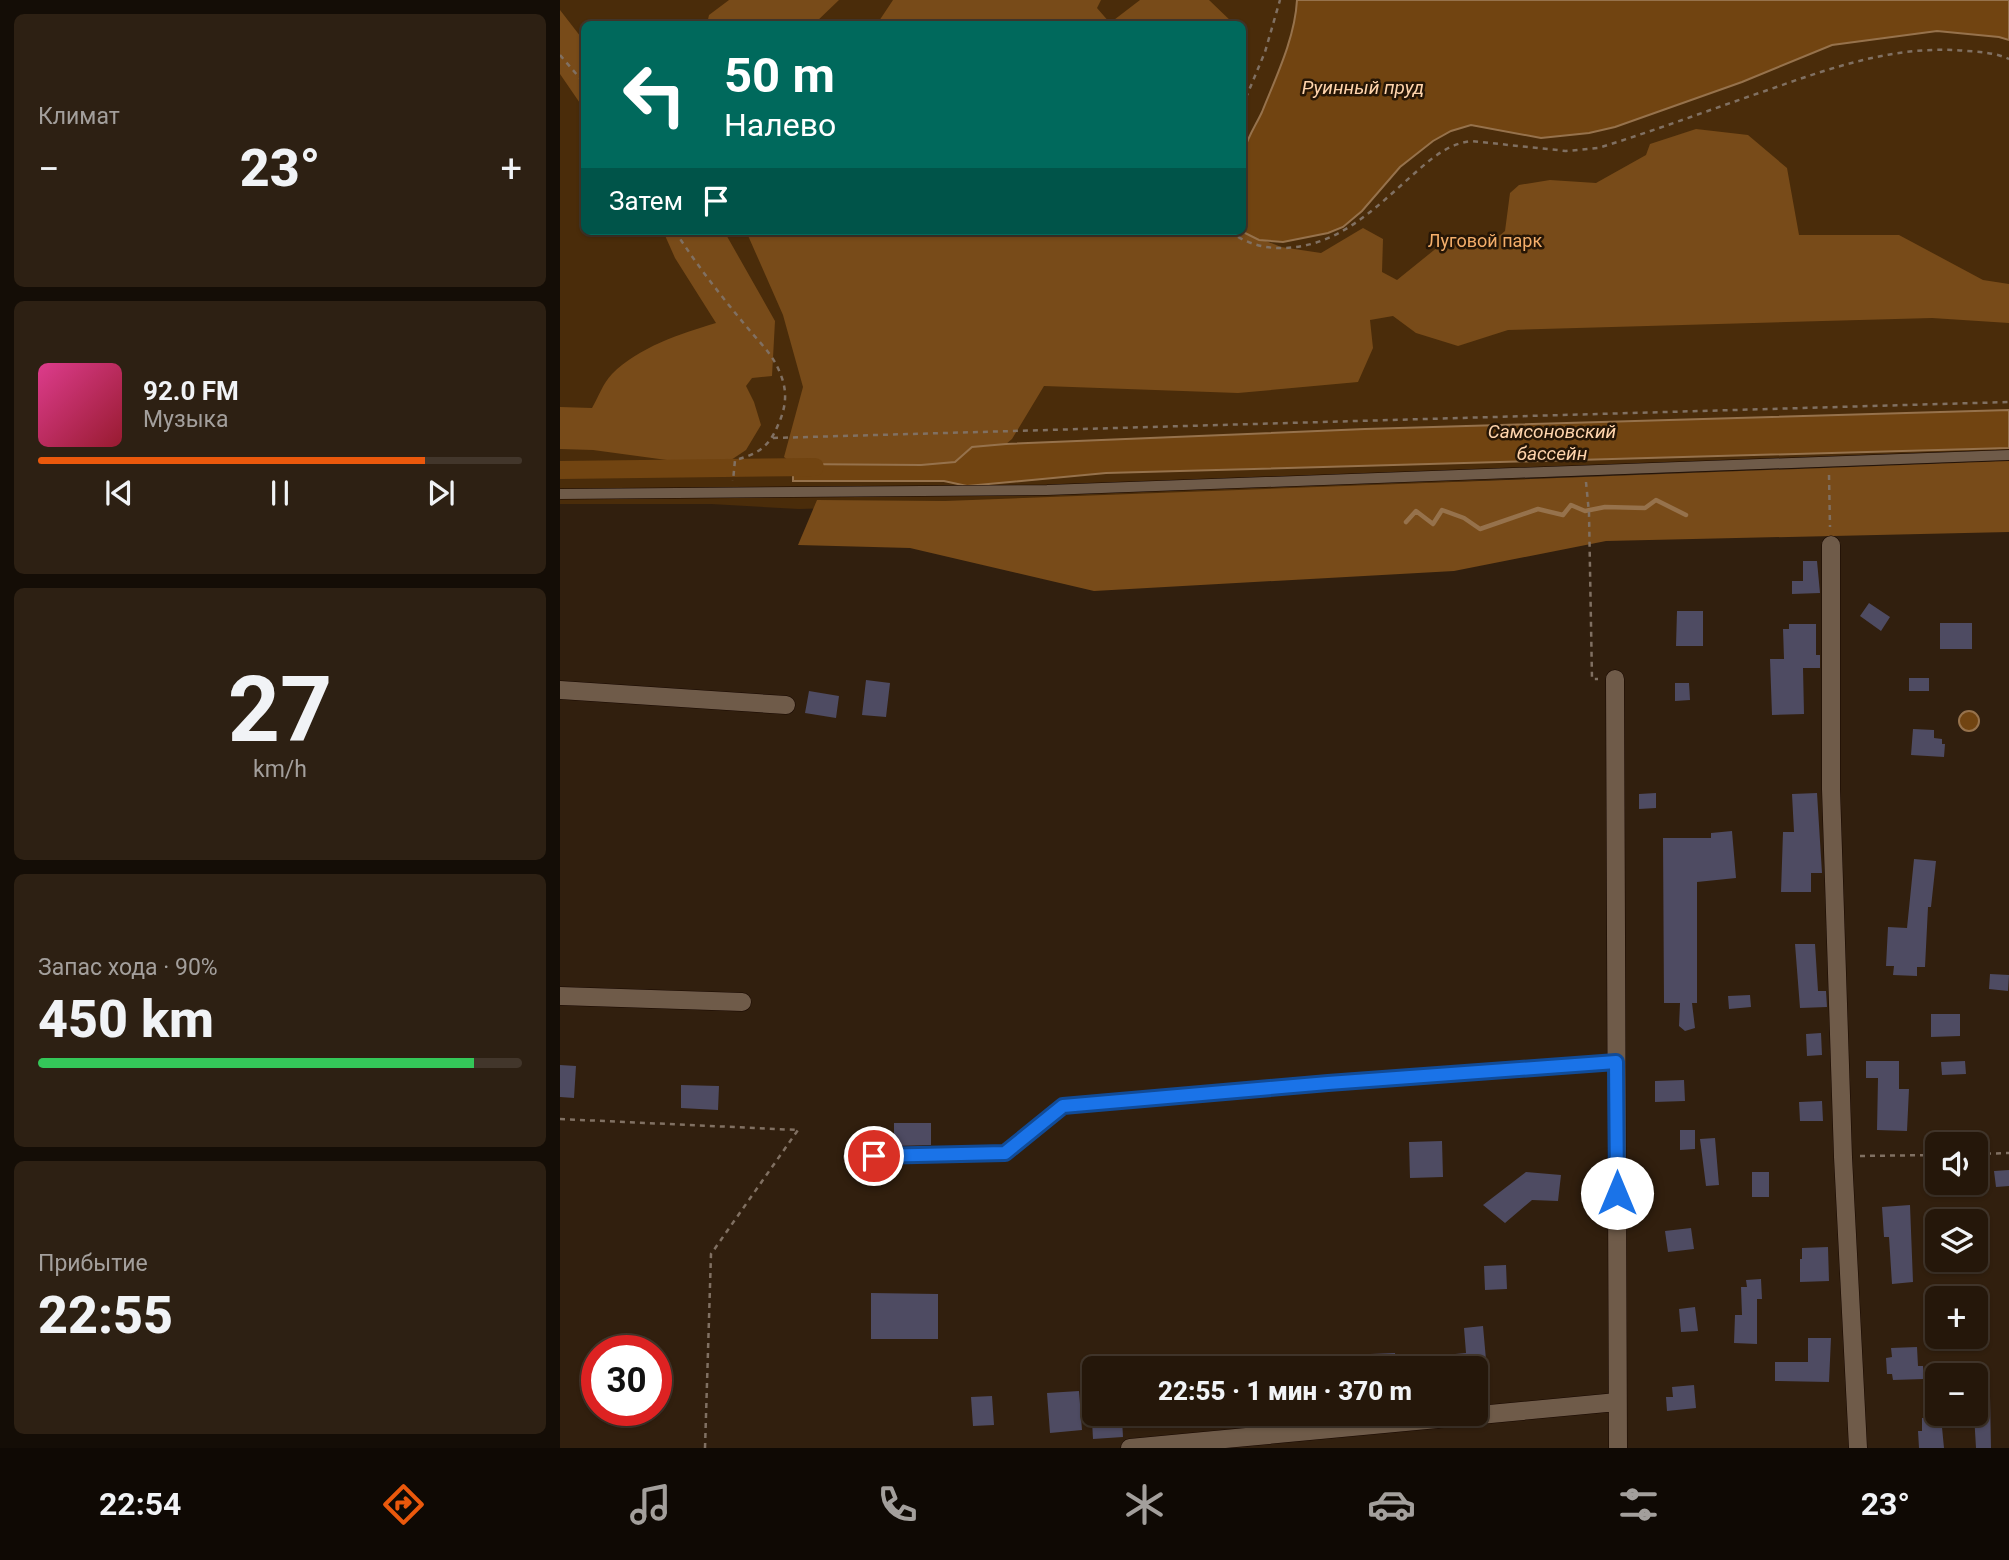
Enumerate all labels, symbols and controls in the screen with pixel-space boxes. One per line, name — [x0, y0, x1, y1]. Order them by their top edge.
text: 50 m — [724, 47, 835, 104]
icon: left — [609, 49, 700, 140]
water label: Руинный пруд — [1302, 76, 1424, 99]
text: Климат — [38, 103, 120, 130]
text: Налево — [724, 106, 836, 144]
text: 23° — [240, 138, 320, 199]
text: − — [38, 147, 60, 191]
text: + — [500, 147, 522, 191]
icon: arrive — [697, 182, 735, 220]
text: Затем — [609, 186, 683, 216]
park label: Луговой парк — [1428, 230, 1542, 251]
text: 92.0 FM — [143, 376, 239, 406]
text: Музыка — [143, 406, 228, 433]
water label: Самсоновский бассейн — [1488, 420, 1617, 465]
icon: previous — [100, 474, 138, 512]
icon: pause — [261, 474, 299, 512]
icon: next — [422, 474, 460, 512]
text: 27 — [228, 657, 332, 763]
text: km/h — [253, 756, 307, 783]
text: Запас хода · 90% — [38, 954, 218, 981]
text: 450 km — [38, 989, 214, 1050]
pin — [844, 1126, 904, 1186]
map controls — [1925, 1132, 1988, 1426]
button: sound — [1925, 1132, 1988, 1195]
icon: arrive — [855, 1137, 893, 1175]
position arrow — [1580, 1156, 1654, 1230]
button: layers — [1925, 1209, 1988, 1272]
text: Прибытие — [38, 1250, 148, 1277]
text: 22:55 — [38, 1285, 173, 1346]
button: + — [1925, 1286, 1988, 1349]
speed limit sign: 30 — [581, 1335, 672, 1426]
button: − — [1925, 1363, 1988, 1426]
text: 22:55 · 1 мин · 370 m — [1158, 1376, 1412, 1406]
icon: directions — [379, 1480, 428, 1529]
icon: music — [626, 1480, 675, 1529]
icon: phone — [873, 1480, 922, 1529]
icon: climate — [1120, 1480, 1169, 1529]
icon: car — [1367, 1480, 1416, 1529]
icon: filters — [1614, 1480, 1663, 1529]
text: 22:54 — [99, 1485, 181, 1523]
text: 23° — [1861, 1485, 1910, 1523]

